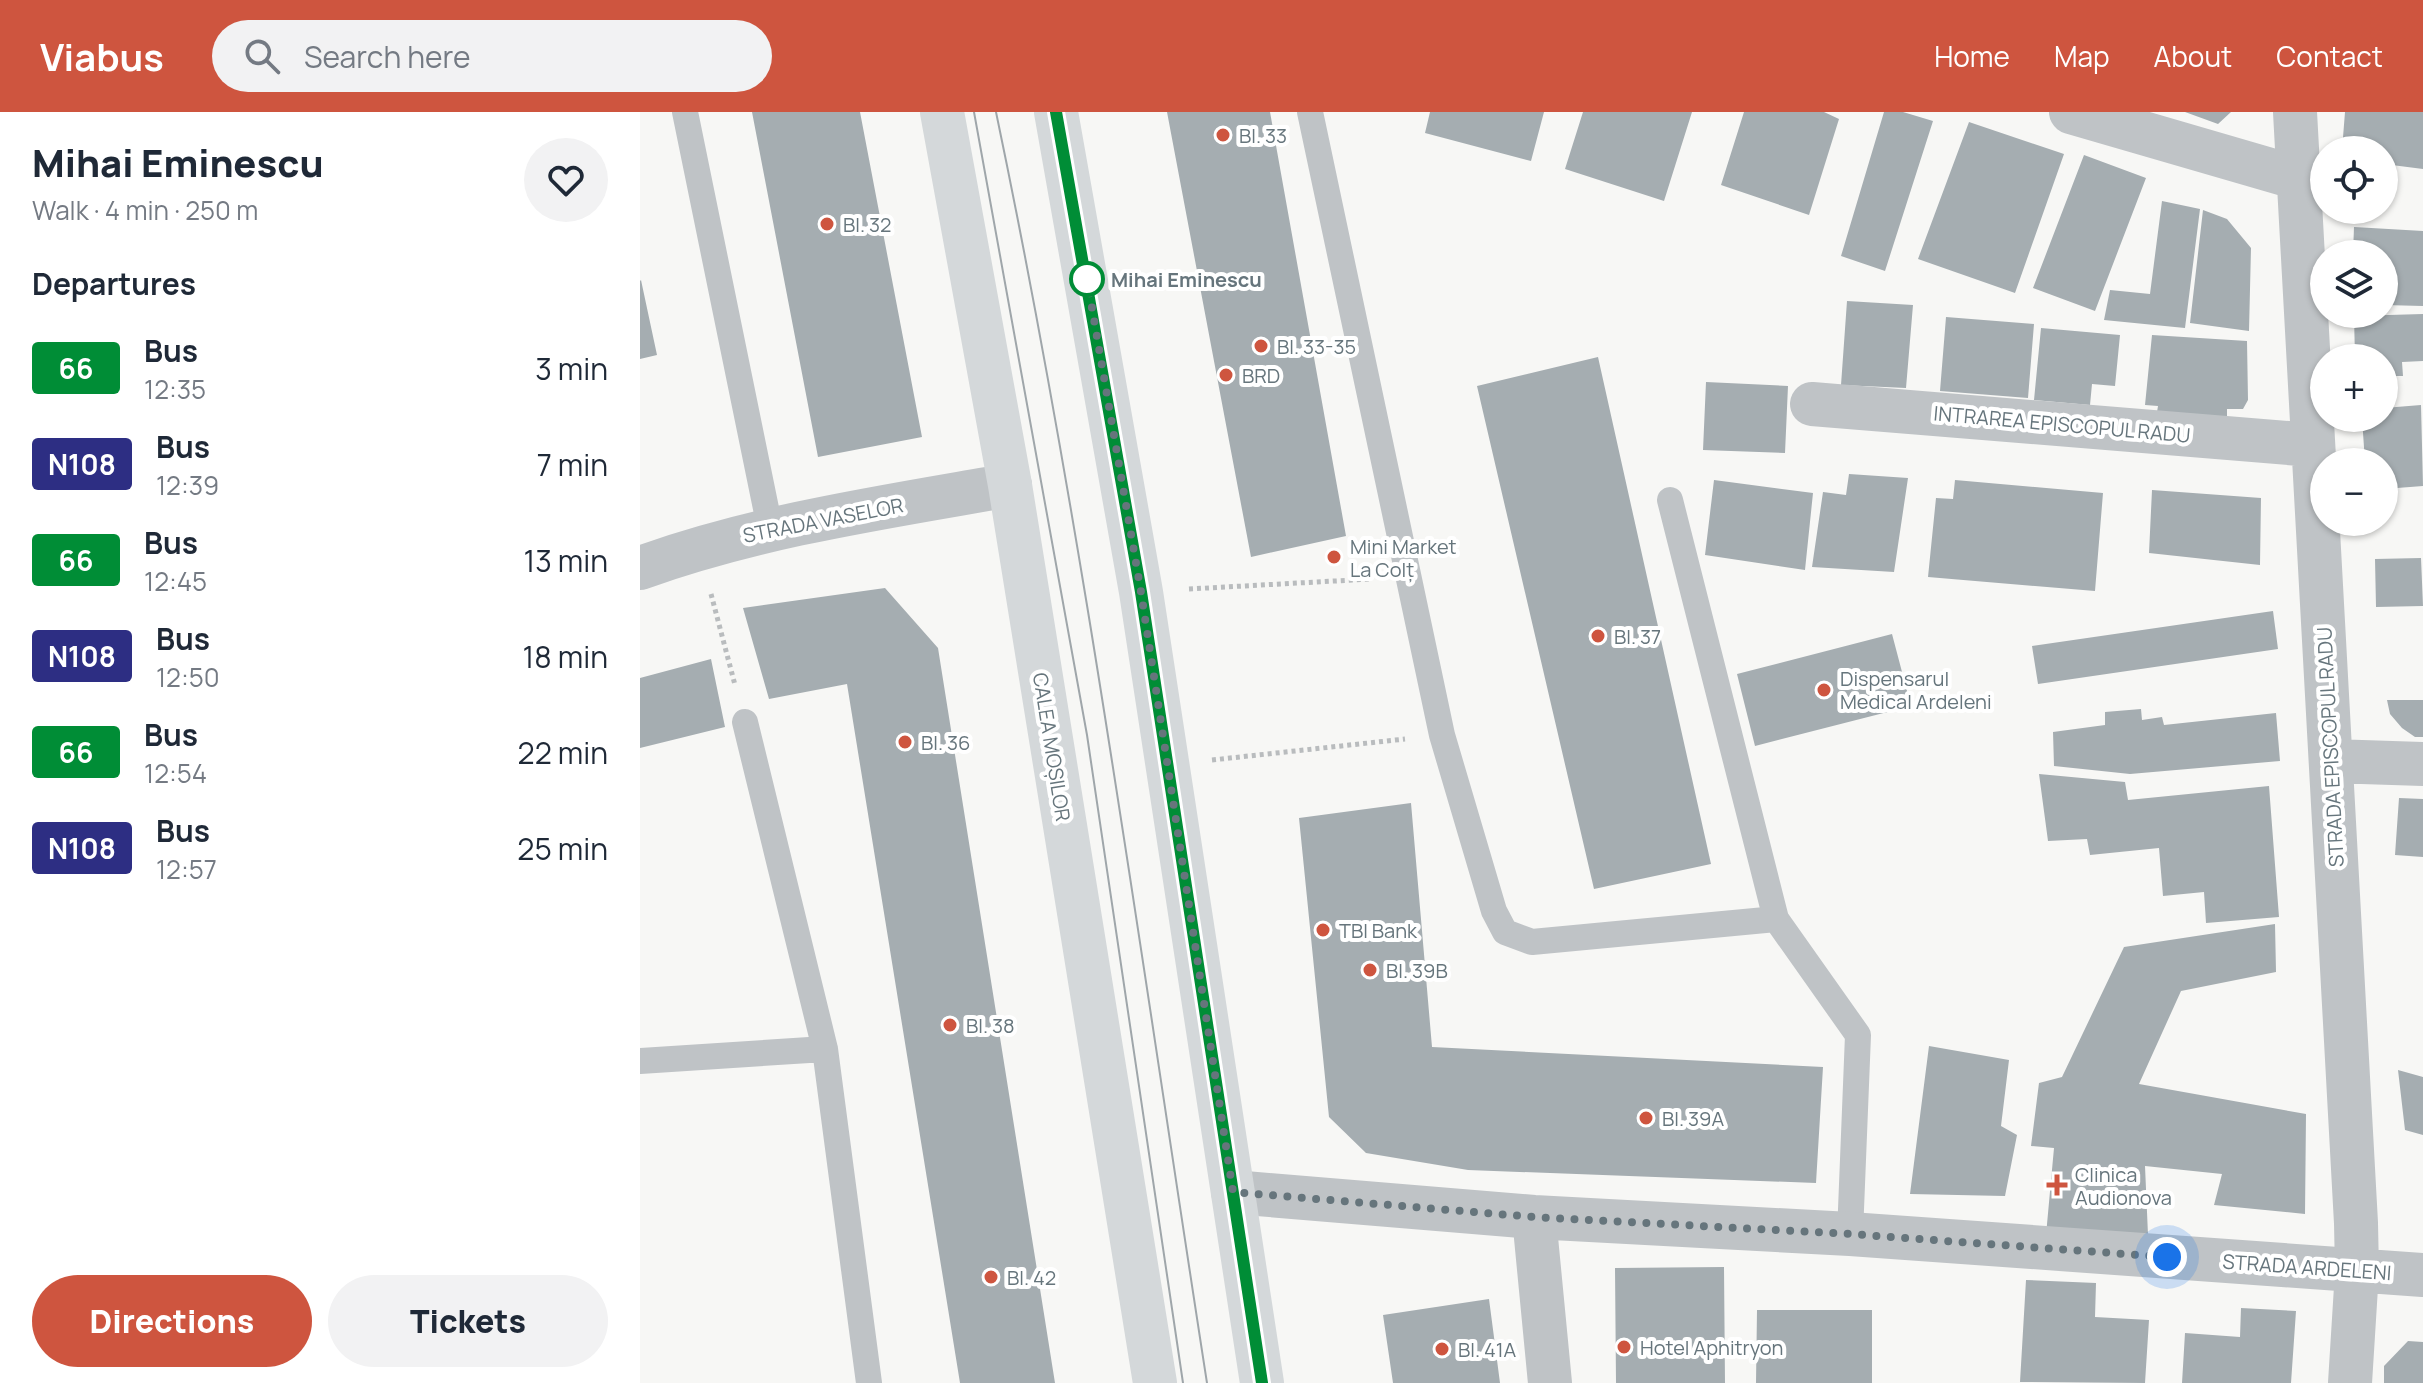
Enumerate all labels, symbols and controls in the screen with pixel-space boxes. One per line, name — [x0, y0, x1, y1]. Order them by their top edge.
search box — [212, 20, 772, 92]
text: Viabus — [40, 30, 164, 82]
icon: search — [240, 34, 284, 78]
text: Search here — [304, 36, 471, 77]
text: Home — [1934, 37, 2010, 75]
text: Map — [2054, 37, 2110, 75]
text: About — [2154, 37, 2232, 75]
text: Contact — [2276, 37, 2383, 75]
place label: Bl. 33 — [1239, 122, 1287, 149]
marker: Bl. 33 — [1214, 126, 1232, 144]
text: Mihai Eminescu — [32, 136, 324, 188]
map controls — [2310, 136, 2398, 536]
button: locate — [2310, 136, 2398, 224]
button: heart — [524, 138, 608, 222]
text: Walk · 4 min · 250 m — [32, 192, 258, 228]
place label: Bl. 32 — [843, 211, 891, 238]
marker: Bl. 32 — [818, 215, 836, 233]
button: layers — [2310, 240, 2398, 328]
marker: Mihai Eminescu — [1070, 262, 1104, 296]
text: Departures — [32, 263, 196, 304]
place label: Mihai Eminescu — [1111, 266, 1262, 293]
text: Bus — [144, 330, 198, 371]
place label: Bl. 33-35 — [1277, 333, 1356, 360]
marker: Bl. 33-35 — [1252, 337, 1270, 355]
button: + — [2310, 344, 2398, 432]
text: 3 min — [535, 348, 608, 389]
text: 66 — [59, 349, 93, 387]
place label: BRD — [1242, 362, 1280, 389]
marker: BRD — [1217, 366, 1235, 384]
text: 12:35 — [144, 371, 206, 407]
street label: INTRAREA EPISCOPUL RADU — [1933, 399, 2191, 449]
text: Bus — [156, 426, 210, 467]
text: 7 min — [537, 444, 608, 485]
text: N108 — [48, 445, 116, 483]
button: − — [2310, 448, 2398, 536]
text: 12:39 — [156, 467, 219, 503]
street label: STRADA VASELOR — [741, 491, 905, 549]
text: Bus — [144, 522, 198, 563]
place label: Mini Market La Colț — [1350, 533, 1457, 583]
text: 13 min — [523, 540, 608, 581]
text: 66 — [59, 541, 93, 579]
marker: Mini Market La Colț — [1325, 548, 1343, 566]
text: 12:45 — [144, 563, 207, 599]
text: Bus — [156, 618, 210, 659]
place label: Bl. 37 — [1614, 623, 1661, 650]
street label: STRADA EPISCOPUL RADU — [2310, 626, 2350, 868]
marker: Bl. 37 — [1589, 627, 1607, 645]
text: 18 min — [523, 636, 608, 677]
text: N108 — [48, 637, 116, 675]
text: 12:50 — [156, 659, 220, 695]
place label: Dispensarul Medical Ardeleni — [1840, 665, 1992, 715]
street label: CALEA MOȘILOR — [1027, 671, 1077, 823]
marker: Dispensarul Medical Ardeleni — [1815, 681, 1833, 699]
text: Bus — [144, 714, 198, 755]
place label: Bl. 36 — [921, 729, 970, 756]
text: 22 min — [518, 732, 608, 773]
text: 66 — [59, 733, 93, 771]
marker: Bl. 36 — [896, 733, 914, 751]
text: 12:54 — [144, 755, 207, 791]
text: Bus — [156, 810, 210, 851]
text: 25 min — [517, 828, 608, 869]
text: N108 — [48, 829, 116, 867]
text: 12:57 — [156, 851, 217, 887]
place label: TBI Bank — [1339, 917, 1418, 944]
marker: TBI Bank — [1314, 921, 1332, 939]
place label: Bl. 39B — [1386, 957, 1448, 984]
marker: Bl. 39B — [1361, 961, 1379, 979]
place label: Bl. 38 — [966, 1012, 1015, 1039]
marker: Bl. 38 — [941, 1016, 959, 1034]
place label: Bl. 39A — [1662, 1105, 1724, 1132]
marker: Bl. 39A — [1637, 1109, 1655, 1127]
place label: Clinica Audionova — [2075, 1161, 2172, 1211]
marker: Clinica Audionova — [2046, 1174, 2068, 1196]
your location — [2147, 1237, 2187, 1277]
street label: STRADA ARDELENI — [2222, 1248, 2392, 1286]
place label: Bl. 42 — [1007, 1264, 1056, 1291]
marker: Bl. 42 — [982, 1268, 1000, 1286]
button: Directions — [32, 1275, 312, 1367]
button: Tickets — [328, 1275, 608, 1367]
place label: Hotel Aphitryon — [1640, 1334, 1784, 1361]
place label: Bl. 41A — [1458, 1336, 1517, 1363]
marker: Hotel Aphitryon — [1615, 1338, 1633, 1356]
marker: Bl. 41A — [1433, 1340, 1451, 1358]

